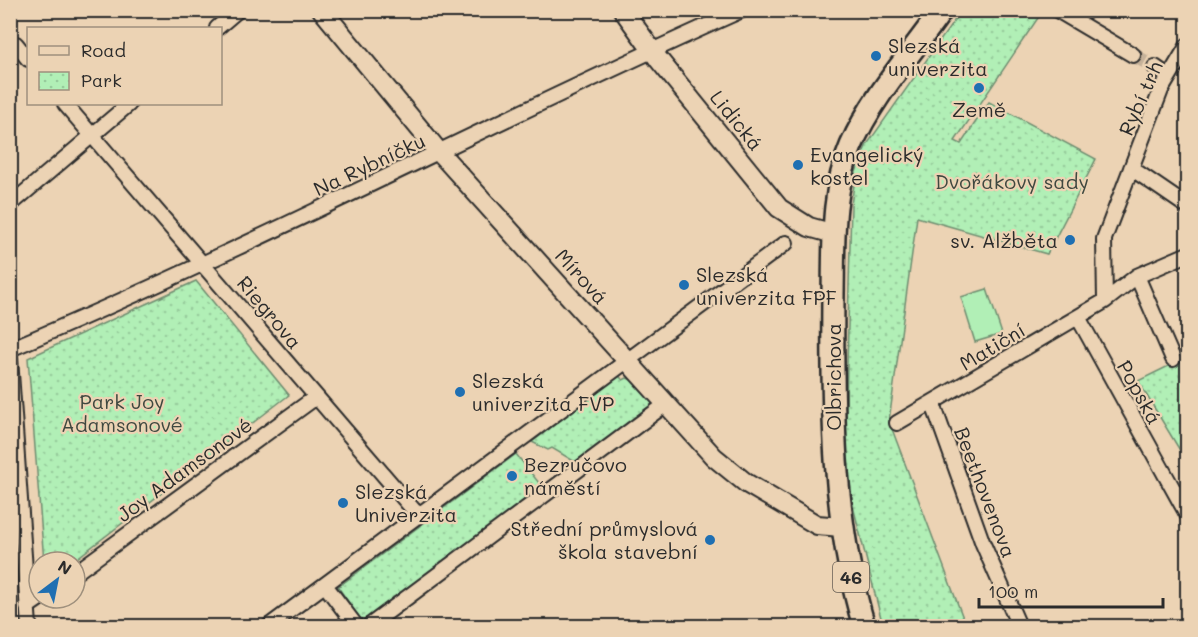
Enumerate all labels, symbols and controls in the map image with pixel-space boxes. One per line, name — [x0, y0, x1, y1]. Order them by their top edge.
legend — [27, 27, 222, 105]
place label: Slezská univerzita — [888, 32, 988, 81]
text: Road — [81, 38, 126, 62]
marker: Slezská univerzita — [869, 49, 883, 63]
street label: Rybí trh — [1112, 57, 1168, 139]
text: Park — [81, 68, 122, 92]
marker: Země — [972, 81, 986, 95]
street label: Lidická — [705, 85, 769, 155]
place label: Země — [952, 96, 1006, 122]
street label: Na Rybníčku — [309, 127, 429, 201]
place label: Evangelický kostel — [810, 141, 924, 190]
marker: Evangelický kostel — [791, 158, 805, 172]
park label: Dvořákovy sady — [935, 168, 1089, 194]
place label: sv. Alžběta — [950, 227, 1058, 253]
marker: sv. Alžběta — [1063, 233, 1077, 247]
street label: Mírová — [550, 243, 614, 309]
place label: Slezská univerzita FPF — [696, 261, 837, 310]
street label: Riegrova — [232, 270, 308, 354]
marker: Slezská univerzita FPF — [677, 278, 691, 292]
street label: Matiční — [954, 316, 1030, 376]
street label: Olbrichova — [820, 323, 846, 431]
street label: Popská — [1112, 355, 1168, 429]
place label: Slezská univerzita FVP — [472, 367, 614, 416]
marker: Slezská univerzita FVP — [453, 385, 467, 399]
park label: Park Joy Adamsonové — [61, 388, 183, 437]
street label: Joy Adamsonové — [111, 411, 257, 527]
street label: Beethovenova — [949, 423, 1023, 561]
place label: Bezručovo náměstí — [524, 451, 627, 500]
marker: Bezručovo náměstí — [505, 469, 519, 483]
place label: Slezská Univerzita — [355, 478, 457, 527]
marker: Slezská Univerzita — [336, 496, 350, 510]
place label: Střední průmyslová škola stavební — [511, 515, 698, 564]
marker: Střední průmyslová škola stavební — [703, 533, 717, 547]
north arrow — [27, 550, 87, 610]
text: N — [54, 555, 76, 579]
road number: 46 — [833, 562, 869, 592]
scale bar — [979, 571, 1164, 609]
text: 100 m — [988, 579, 1038, 603]

